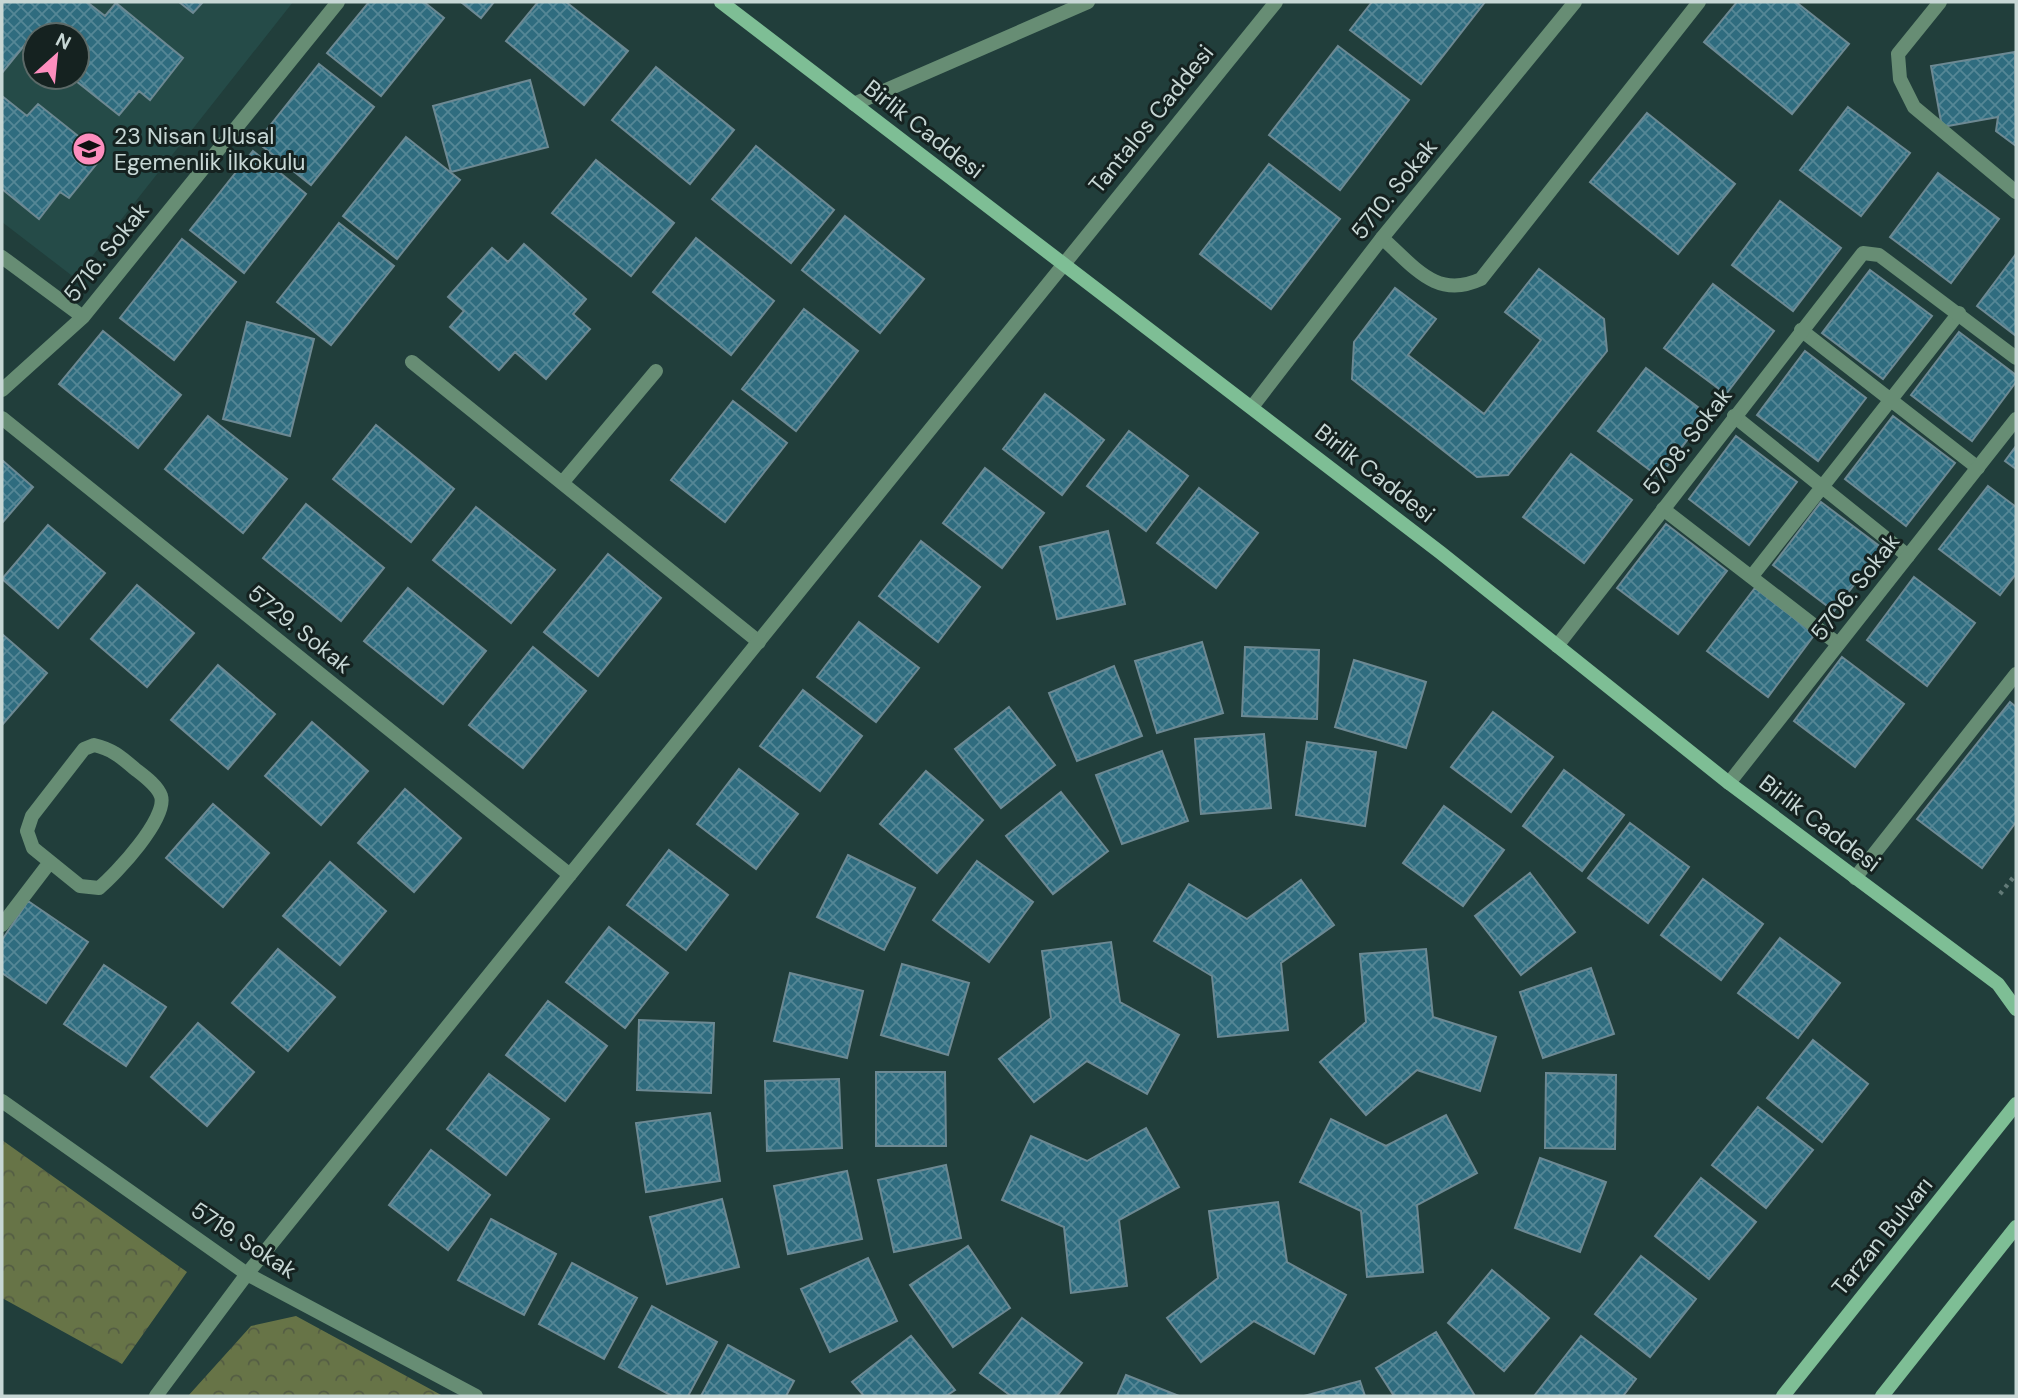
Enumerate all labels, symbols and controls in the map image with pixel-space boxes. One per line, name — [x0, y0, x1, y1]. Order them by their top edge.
north arrow — [21, 21, 91, 91]
text: N — [52, 27, 75, 56]
street label: Tantalos Caddesi — [1082, 39, 1220, 199]
street label: Birlik Caddesi — [858, 73, 990, 185]
place label: 23 Nisan Ulusal Egemenlik İlkokulu — [114, 121, 306, 177]
school or university icon: 23 Nisan Ulusal Egemenlik İlkokulu — [70, 130, 108, 168]
street label: 5710. Sokak — [1344, 132, 1444, 246]
street label: 5716. Sokak — [57, 196, 156, 308]
street label: 5708. Sokak — [1636, 381, 1739, 501]
street label: Birlik Caddesi — [1309, 417, 1441, 529]
street label: 5706. Sokak — [1804, 527, 1907, 647]
street label: 5729. Sokak — [242, 578, 358, 680]
street label: Birlik Caddesi — [1753, 768, 1887, 878]
street label: Tarzan Bulvarı — [1825, 1170, 1939, 1302]
street label: 5719. Sokak — [185, 1195, 303, 1286]

